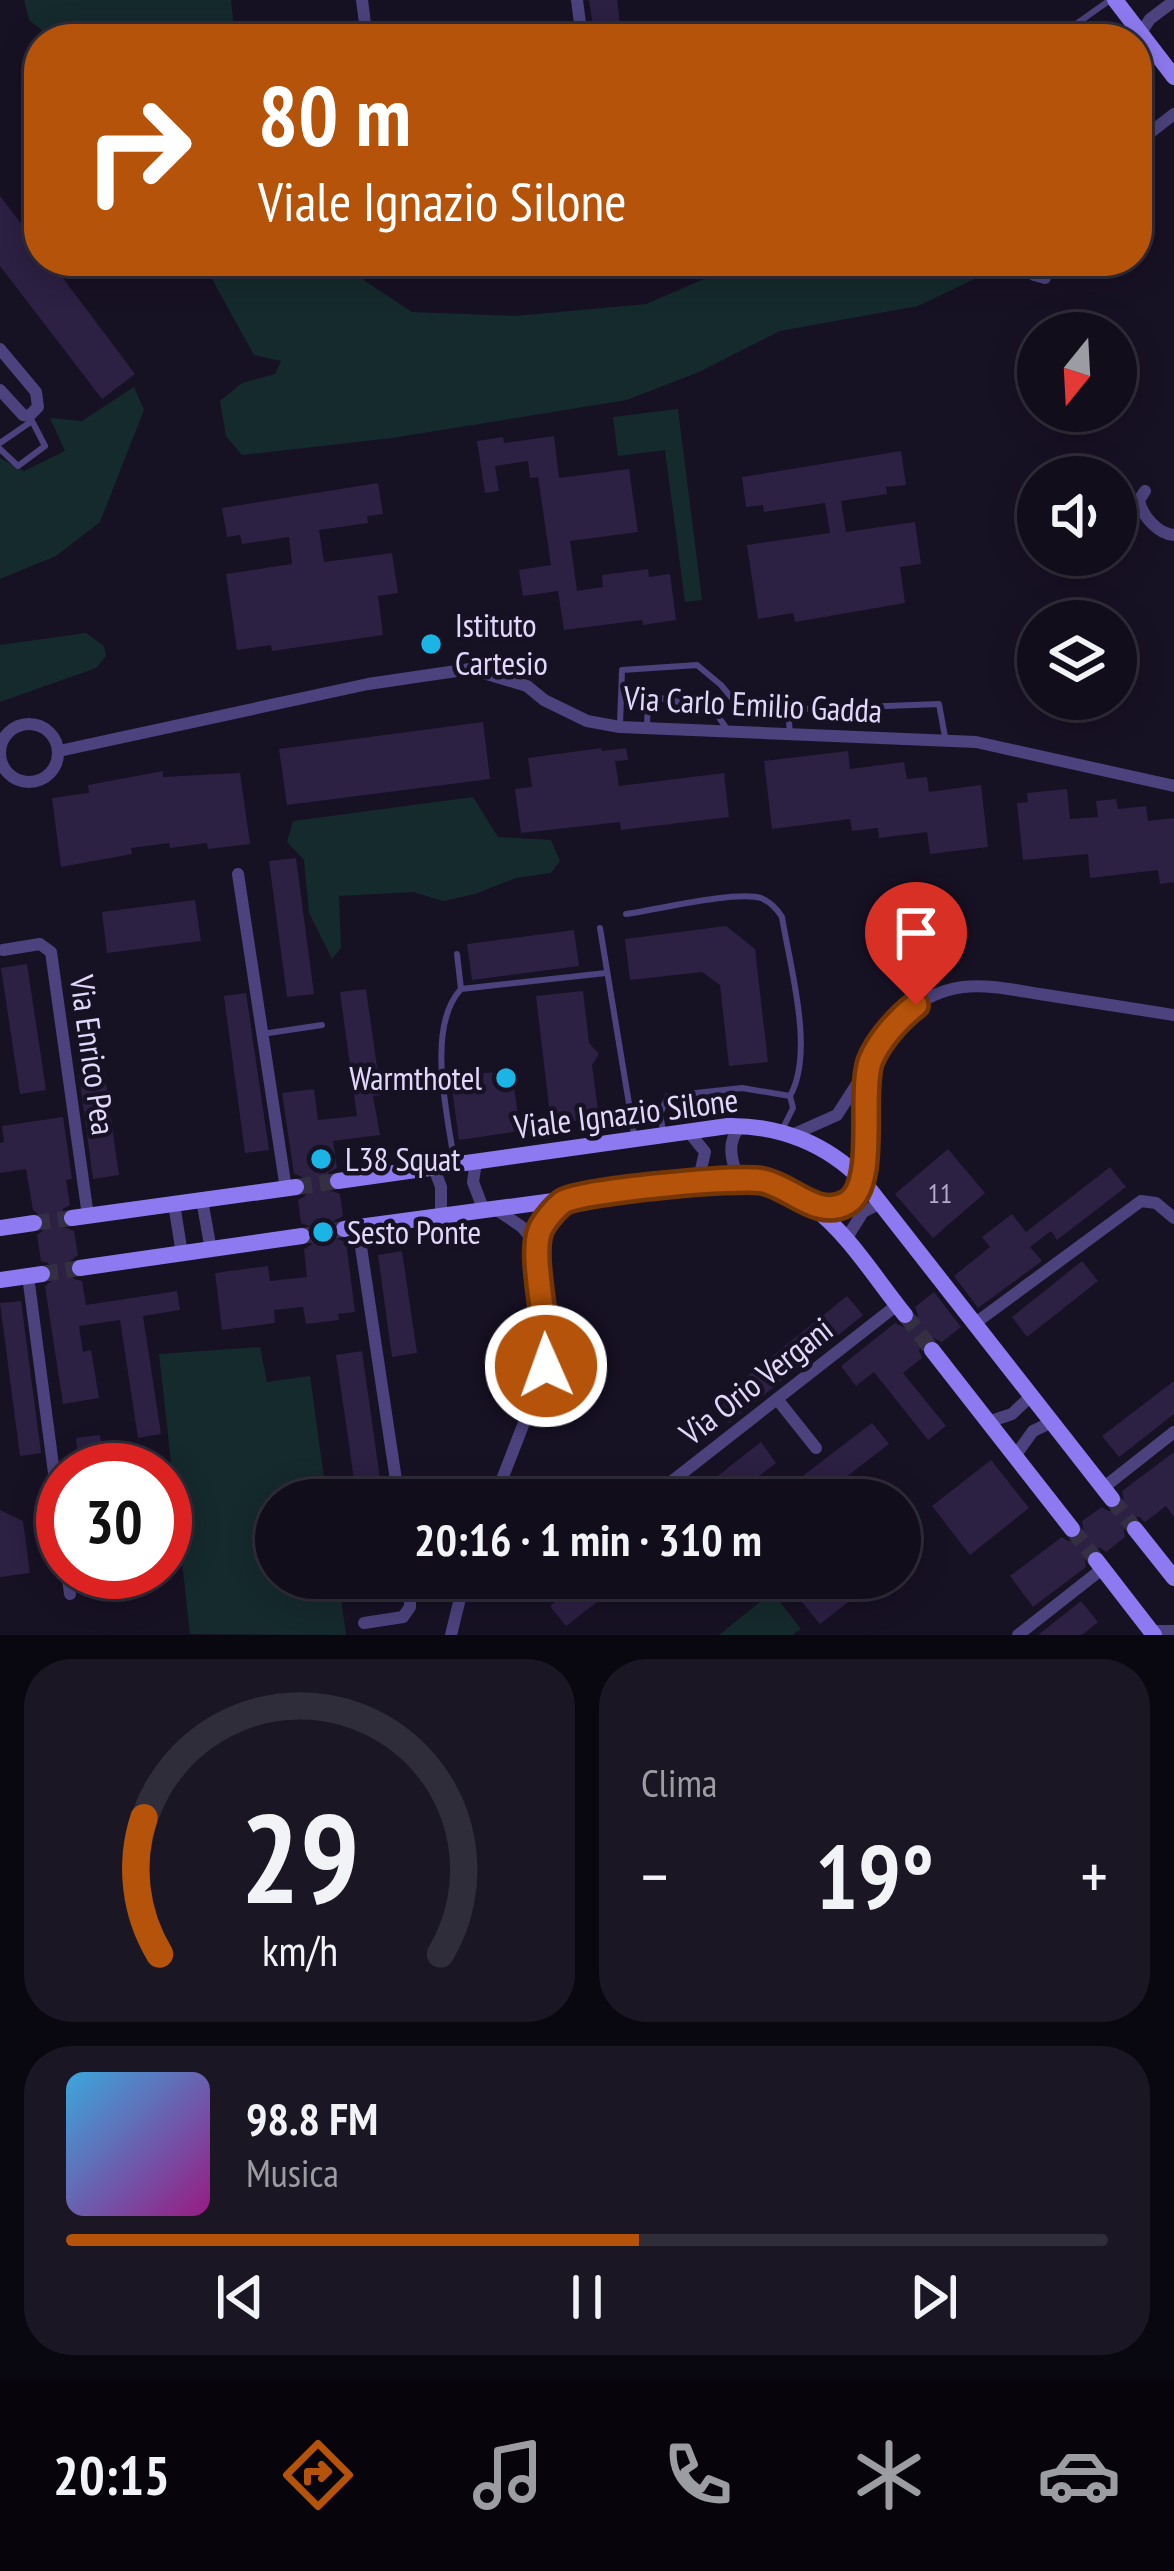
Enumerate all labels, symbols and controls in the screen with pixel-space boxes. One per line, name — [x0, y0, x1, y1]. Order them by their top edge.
text: 80 m — [258, 60, 411, 169]
icon: right — [60, 72, 216, 228]
text: Viale Ignazio Silone — [258, 166, 627, 236]
north arrow — [1017, 312, 1137, 432]
map controls — [1017, 312, 1137, 720]
button: sound — [1017, 456, 1137, 576]
button: layers — [1017, 600, 1137, 720]
place label: Istituto Cartesio — [455, 603, 548, 684]
marker: Istituto Cartesio — [418, 631, 444, 657]
street label: Via Carlo Emilio Gadda — [622, 675, 883, 732]
pin — [865, 882, 967, 1005]
icon: arrive — [883, 900, 949, 966]
street label: Via Enrico Pea — [61, 971, 126, 1137]
place label: Warmthotel — [349, 1056, 482, 1099]
marker: Warmthotel — [493, 1065, 519, 1091]
street label: Viale Ignazio Silone — [511, 1077, 740, 1148]
place label: L38 Squat — [345, 1137, 460, 1180]
marker: L38 Squat — [308, 1146, 334, 1172]
house number: 11 — [928, 1176, 952, 1210]
place label: Sesto Ponte — [347, 1210, 481, 1253]
marker: Sesto Ponte — [310, 1219, 336, 1245]
position arrow — [483, 1303, 609, 1429]
street label: Via Orio Vergani — [670, 1307, 841, 1454]
speed limit sign: 30 — [36, 1443, 192, 1599]
text: 20:16 · 1 min · 310 m — [414, 1510, 762, 1568]
text: Clima — [641, 1757, 717, 1808]
text: 29 — [240, 1776, 359, 1937]
text: 19° — [815, 1817, 934, 1934]
text: − — [641, 1833, 668, 1918]
text: + — [1081, 1833, 1108, 1918]
text: km/h — [261, 1921, 338, 1977]
text: 98.8 FM — [246, 2089, 378, 2147]
text: Musica — [246, 2147, 339, 2198]
icon: previous — [207, 2264, 273, 2330]
icon: pause — [554, 2264, 620, 2330]
icon: next — [901, 2264, 967, 2330]
icon: directions — [276, 2433, 360, 2517]
icon: music — [466, 2433, 550, 2517]
icon: phone — [656, 2433, 740, 2517]
icon: climate — [847, 2433, 931, 2517]
icon: car — [1037, 2433, 1121, 2517]
text: 20:15 — [53, 2440, 170, 2510]

